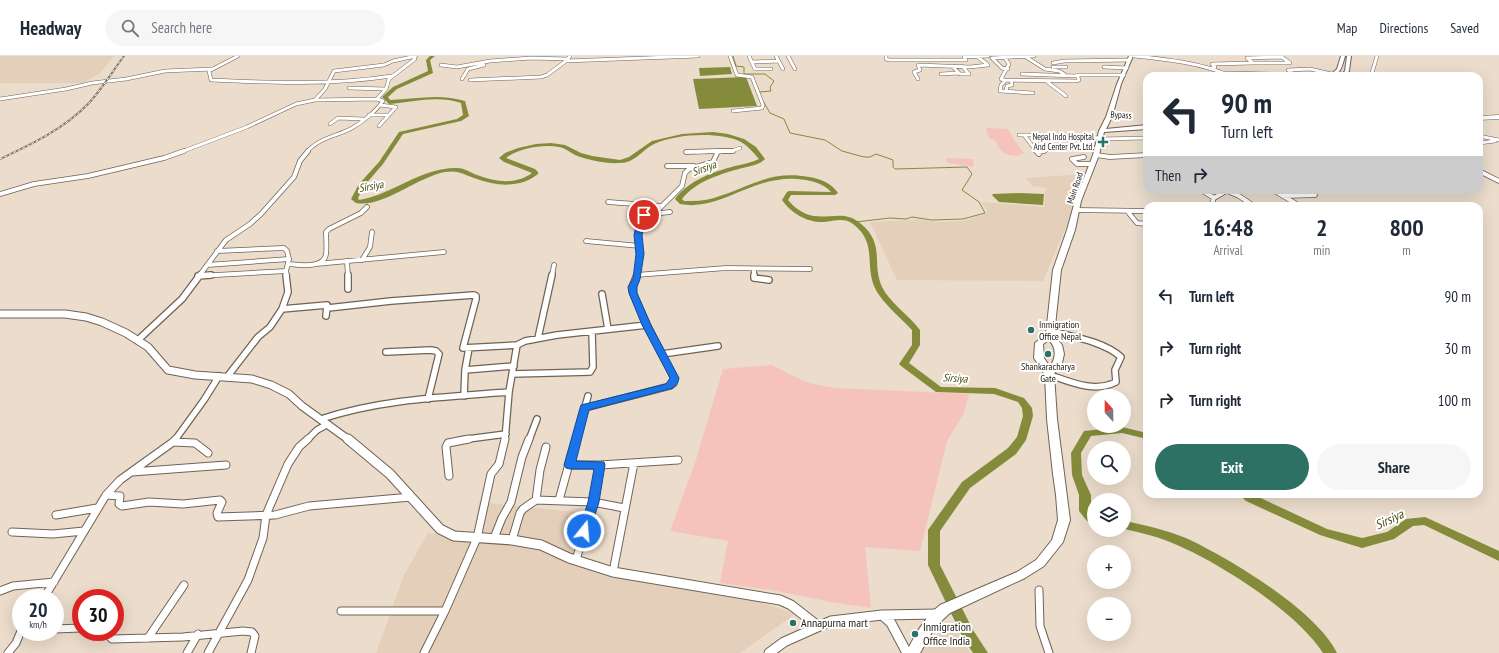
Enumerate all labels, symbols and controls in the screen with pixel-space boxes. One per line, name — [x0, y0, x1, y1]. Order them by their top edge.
search box — [105, 10, 385, 46]
text: Headway — [20, 16, 81, 40]
icon: search — [119, 17, 141, 39]
text: Search here — [151, 18, 212, 37]
text: Map — [1337, 19, 1357, 37]
text: Directions — [1379, 19, 1428, 37]
text: Saved — [1450, 19, 1479, 37]
text: 90 m — [1221, 84, 1272, 121]
icon: left — [1155, 88, 1207, 140]
street label: Bypass — [1110, 108, 1132, 121]
text: Turn left — [1221, 120, 1273, 143]
place label: Nepal Indo Hospital And Center Pvt. Ltd. — [1032, 131, 1095, 152]
marker: Nepal Indo Hospital And Center Pvt. Ltd. — [1097, 136, 1109, 148]
water label: Sirsiya — [690, 157, 719, 179]
icon: right — [1189, 164, 1211, 186]
text: Then — [1155, 166, 1181, 185]
street label: Main Road — [1064, 171, 1085, 205]
water label: Sirsiya — [358, 177, 385, 195]
pin — [627, 198, 661, 232]
icon: arrive — [633, 204, 655, 226]
text: 16:48 — [1202, 212, 1254, 243]
text: 2 — [1316, 212, 1327, 243]
text: 800 — [1389, 212, 1424, 243]
text: Arrival — [1213, 242, 1243, 259]
text: min — [1313, 242, 1330, 259]
text: m — [1402, 242, 1411, 259]
icon: left — [1155, 285, 1177, 307]
text: Turn left — [1189, 287, 1234, 306]
text: 90 m — [1445, 287, 1471, 306]
place label: Inmigration Office Nepal — [1039, 318, 1082, 343]
marker: Inmigration Office Nepal — [1026, 325, 1036, 335]
icon: right — [1155, 337, 1177, 359]
text: Turn right — [1189, 339, 1241, 358]
text: 30 m — [1445, 339, 1471, 358]
marker: Shankaracharya Gate — [1043, 349, 1053, 359]
place label: Shankaracharya Gate — [1021, 360, 1075, 385]
water label: Sirsiya — [942, 370, 968, 386]
north arrow — [1087, 389, 1131, 433]
map controls — [1087, 389, 1131, 641]
icon: right — [1155, 389, 1177, 411]
text: Turn right — [1189, 391, 1241, 410]
text: 100 m — [1438, 391, 1471, 410]
button: search — [1087, 441, 1131, 485]
button: Exit — [1155, 444, 1309, 490]
button: Share — [1317, 444, 1471, 490]
button: layers — [1087, 493, 1131, 537]
water label: Sirsiya — [1372, 505, 1407, 533]
position arrow — [563, 510, 605, 552]
button: + — [1087, 545, 1131, 589]
speed limit sign: 30 — [72, 589, 124, 641]
text: 20 — [28, 597, 48, 623]
button: − — [1087, 597, 1131, 641]
place label: Annapurna mart — [801, 615, 869, 630]
text: km/h — [29, 618, 47, 631]
marker: Annapurna mart — [788, 618, 798, 628]
place label: Inmigration Office India — [923, 619, 971, 648]
marker: Inmigration Office India — [910, 629, 920, 639]

